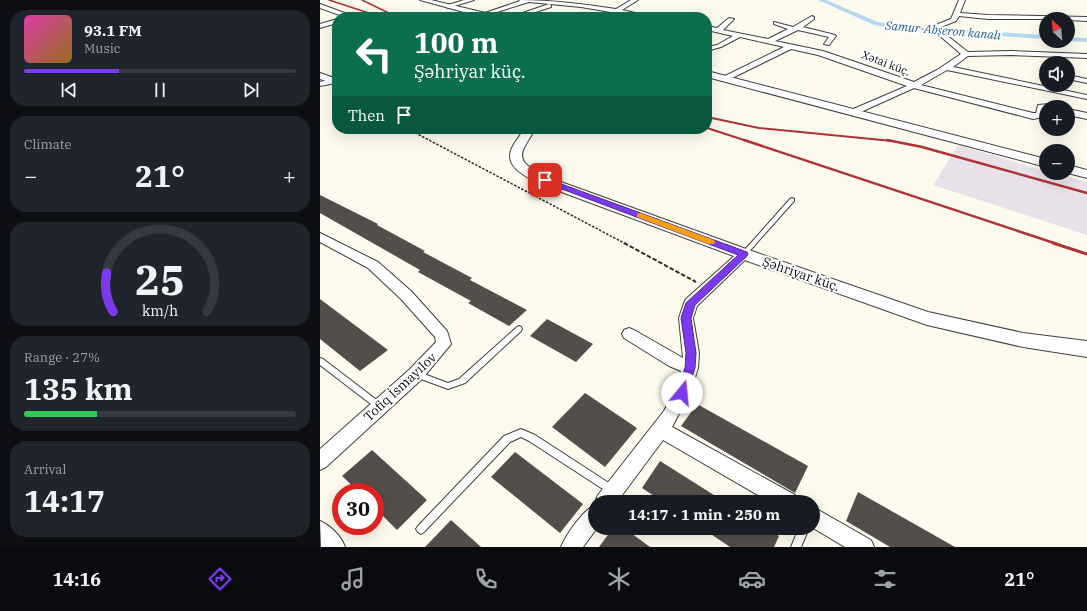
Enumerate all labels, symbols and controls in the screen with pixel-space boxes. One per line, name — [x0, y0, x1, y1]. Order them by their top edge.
north arrow — [1039, 12, 1075, 48]
map controls — [1039, 12, 1075, 180]
water label: Samur-Abşeron kanalı — [883, 17, 1002, 43]
text: 93.1 FM — [84, 21, 142, 40]
text: 100 m — [414, 24, 498, 61]
icon: left — [348, 28, 400, 80]
text: Music — [84, 40, 121, 57]
street label: Xətai küç. — [860, 47, 912, 79]
button: sound — [1039, 56, 1075, 92]
text: Şəhriyar küç. — [414, 60, 526, 83]
icon: previous — [58, 79, 80, 101]
icon: pause — [149, 79, 171, 101]
icon: next — [240, 79, 262, 101]
button: + — [1039, 100, 1075, 136]
icon: arrive — [393, 104, 415, 126]
text: Then — [348, 106, 385, 125]
text: Climate — [24, 136, 71, 153]
button: − — [1039, 144, 1075, 180]
text: 21° — [135, 156, 185, 195]
text: − — [24, 161, 37, 190]
text: + — [283, 161, 296, 190]
pin — [528, 163, 562, 197]
icon: arrive — [534, 169, 556, 191]
text: 25 — [135, 251, 185, 305]
street label: Şəhriyar küç. — [760, 253, 842, 295]
text: km/h — [142, 300, 178, 319]
text: Range · 27% — [24, 349, 100, 366]
street label: Tofiq İsmayılov — [360, 349, 440, 425]
text: 135 km — [24, 369, 133, 408]
position arrow — [661, 372, 703, 414]
text: Arrival — [24, 461, 66, 478]
text: 14:17 — [24, 481, 105, 520]
speed limit sign: 30 — [332, 483, 384, 535]
text: 14:17 · 1 min · 250 m — [628, 505, 780, 524]
icon: directions — [206, 565, 234, 593]
icon: music — [339, 565, 367, 593]
icon: phone — [472, 565, 500, 593]
icon: climate — [605, 565, 633, 593]
icon: car — [738, 565, 766, 593]
icon: filters — [871, 565, 899, 593]
text: 14:16 — [53, 568, 101, 591]
text: 21° — [1004, 568, 1034, 591]

